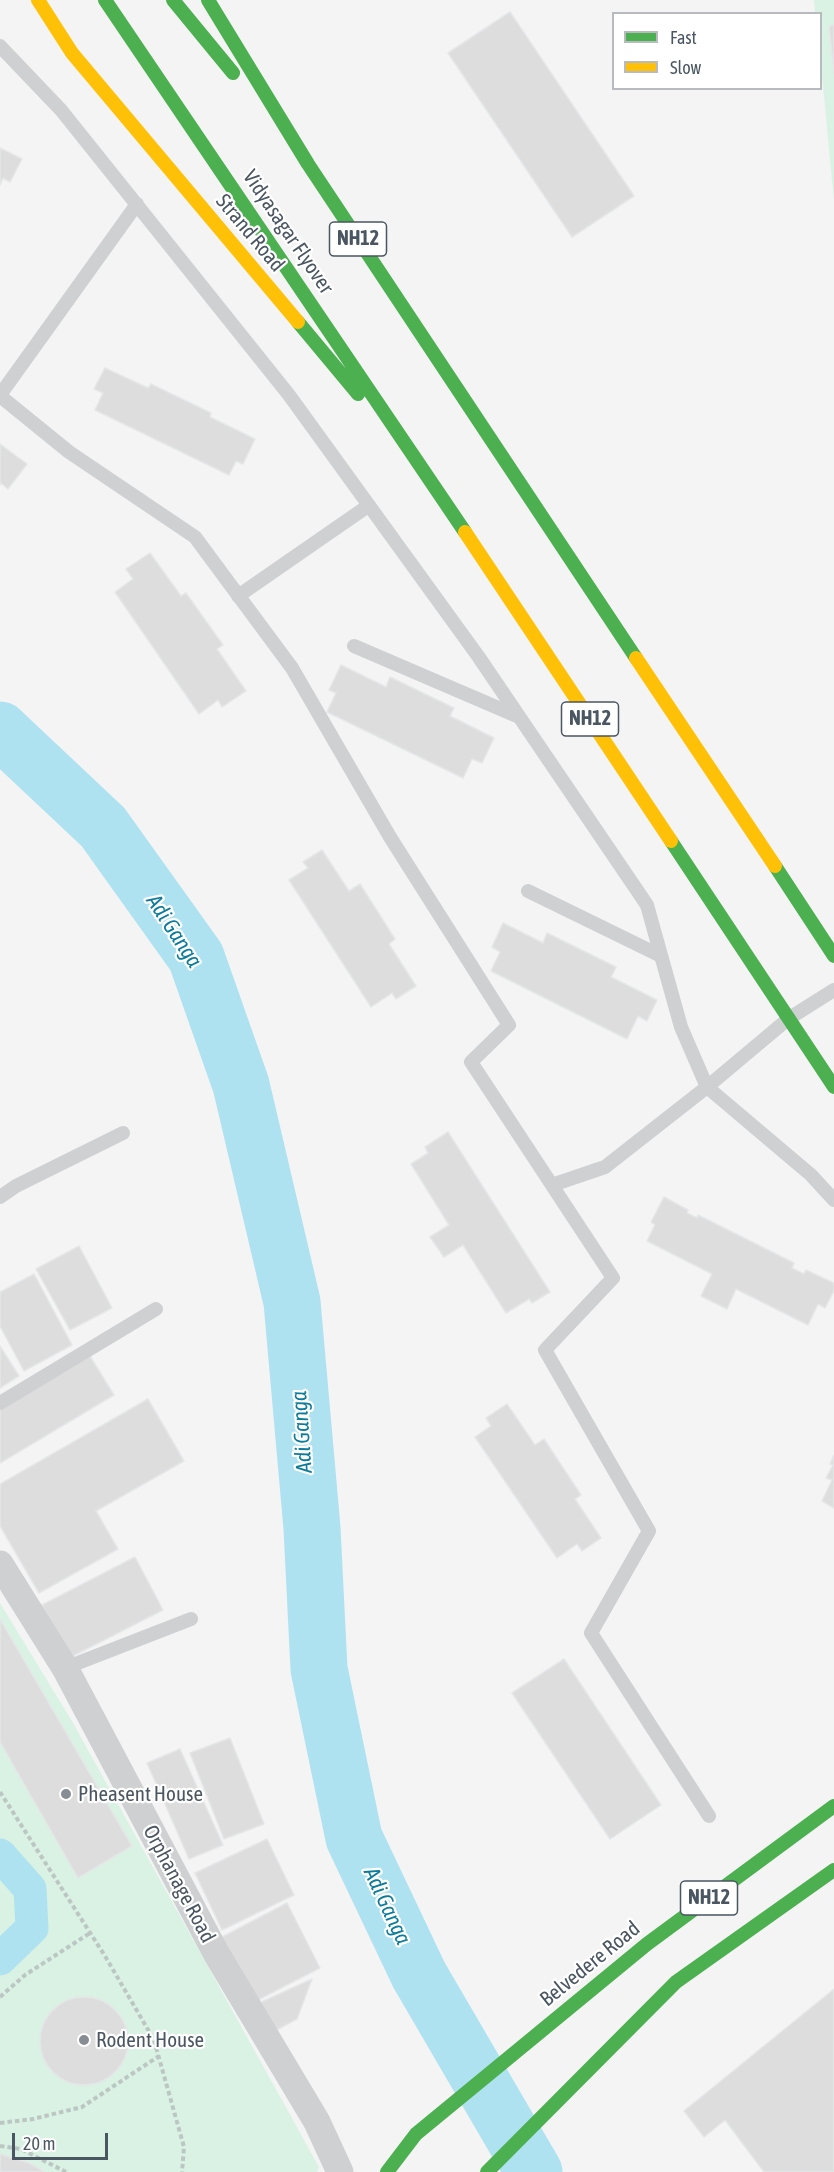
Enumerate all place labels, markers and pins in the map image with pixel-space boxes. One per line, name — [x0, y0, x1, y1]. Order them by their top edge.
place label: Pheasent House — [78, 1781, 203, 1807]
marker: Pheasent House — [59, 1787, 73, 1801]
place label: Rodent House — [96, 2027, 204, 2053]
marker: Rodent House — [77, 2033, 91, 2047]

